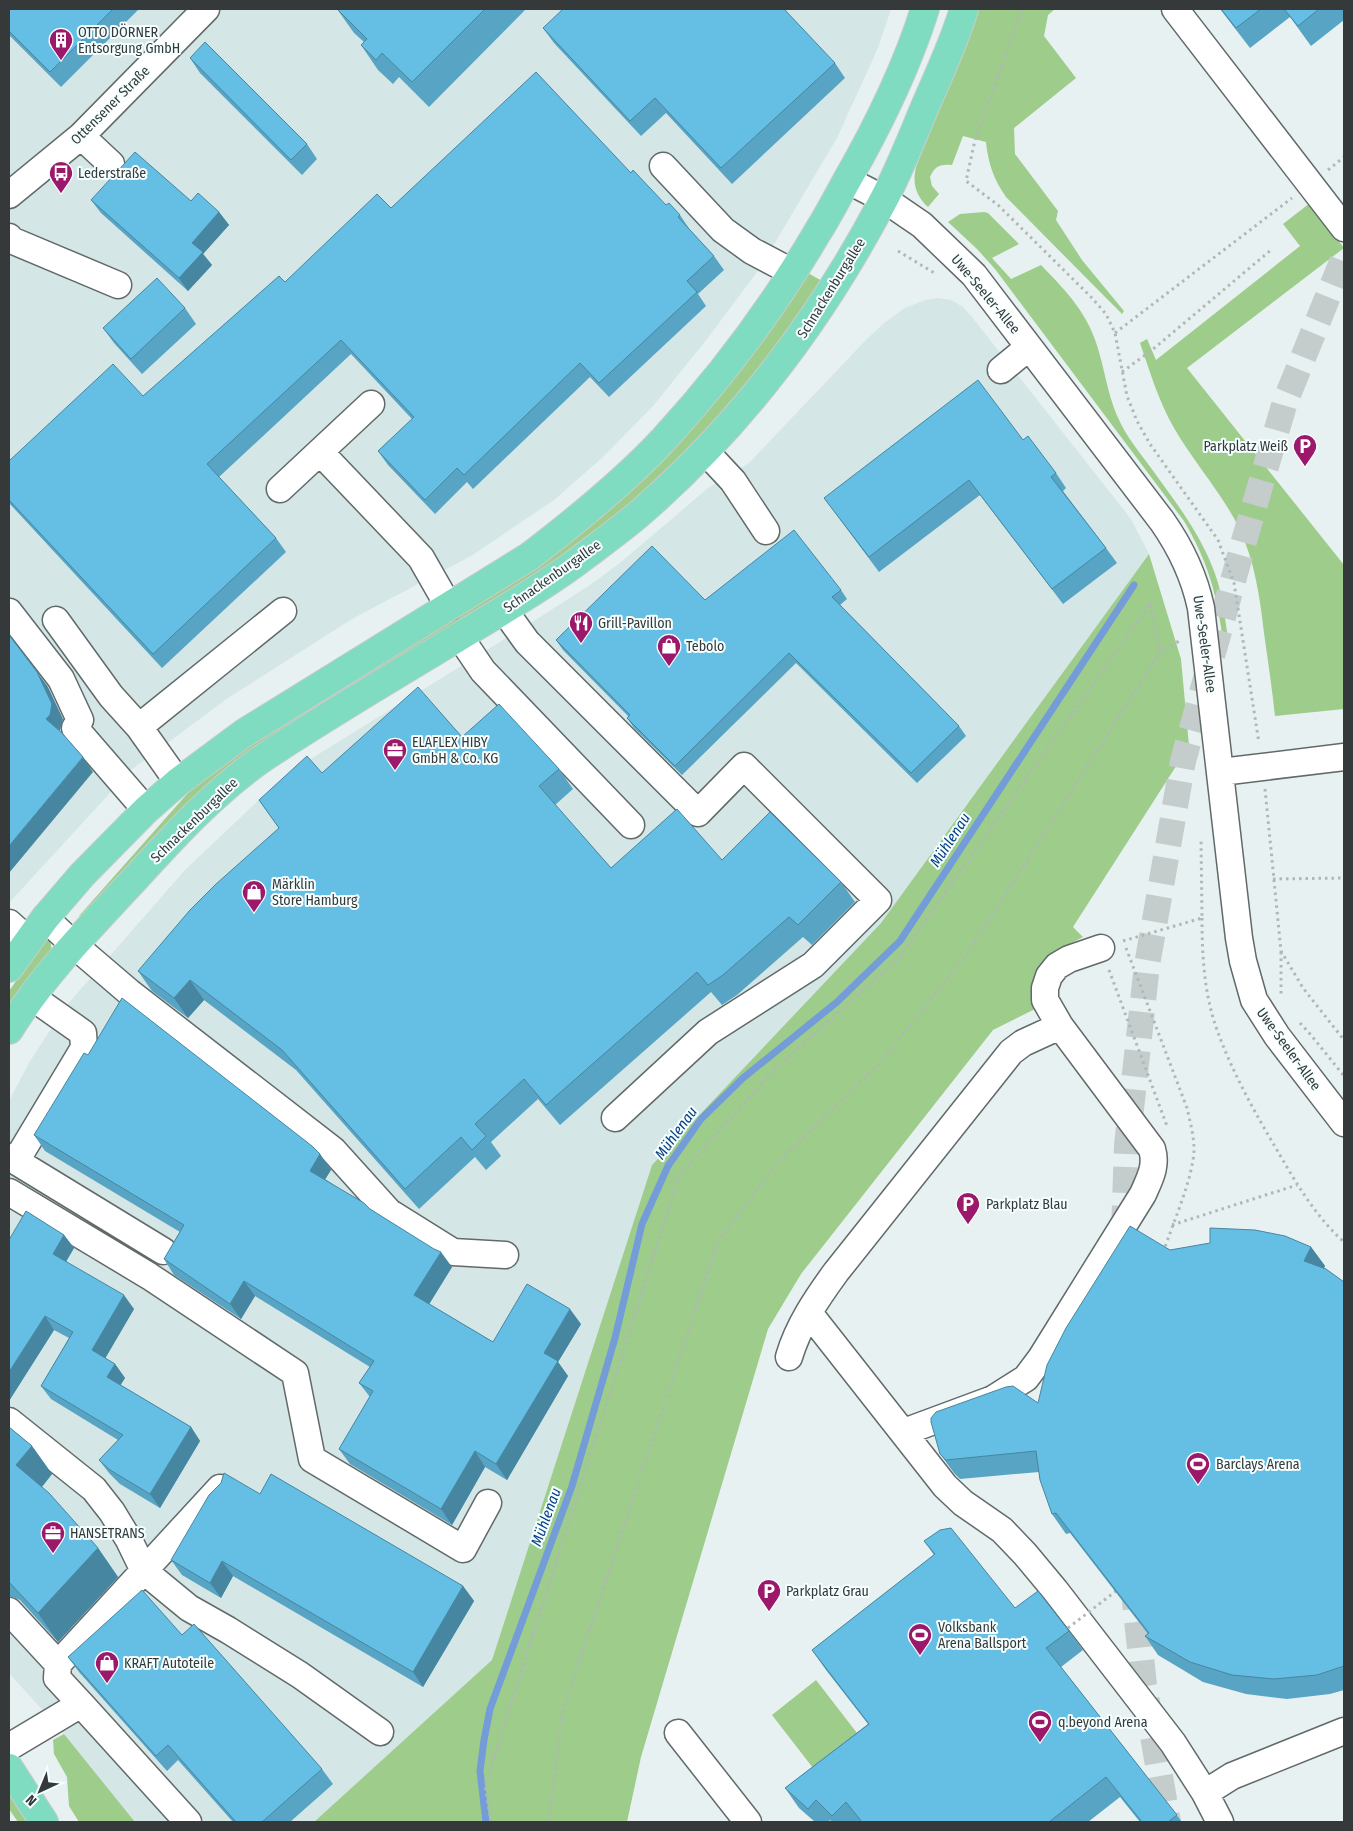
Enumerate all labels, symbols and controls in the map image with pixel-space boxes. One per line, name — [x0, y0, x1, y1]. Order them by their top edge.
place label: OTTO DÖRNER Entsorgung GmbH — [78, 23, 180, 57]
building icon: OTTO DÖRNER Entsorgung GmbH — [48, 27, 74, 61]
street label: Ottensener Straße — [67, 62, 153, 148]
bus stop icon: Lederstraße — [48, 160, 74, 194]
place label: Lederstraße — [78, 165, 146, 182]
street label: Schnackenburgallee — [794, 235, 869, 341]
street label: Uwe-Seeler-Allee — [948, 251, 1024, 337]
parking icon: Parkplatz Weiß — [1292, 433, 1318, 467]
place label: Parkplatz Weiß — [1204, 438, 1289, 455]
street label: Schnackenburgallee — [500, 536, 604, 616]
street label: Uwe-Seeler-Allee — [1189, 594, 1220, 694]
restaurant icon: Grill-Pavillon — [568, 610, 594, 644]
place label: Grill-Pavillon — [598, 615, 672, 632]
shop icon: Tebolo — [656, 633, 682, 667]
place label: Tebolo — [686, 638, 724, 655]
place label: ELAFLEX HIBY GmbH & Co. KG — [412, 734, 498, 767]
office icon: ELAFLEX HIBY GmbH & Co. KG — [382, 737, 408, 771]
street label: Schnackenburgallee — [147, 774, 242, 866]
water label: Mühlenau — [926, 810, 974, 870]
place label: Märklin Store Hamburg — [272, 876, 358, 909]
shop icon: Märklin Store Hamburg — [241, 879, 267, 913]
street label: Uwe-Seeler-Allee — [1253, 1005, 1324, 1094]
water label: Mühlenau — [651, 1103, 701, 1163]
parking icon: Parkplatz Blau — [955, 1191, 981, 1225]
place label: Parkplatz Blau — [986, 1196, 1068, 1213]
sports icon: Barclays Arena — [1185, 1451, 1211, 1485]
place label: Barclays Arena — [1216, 1456, 1300, 1473]
water label: Mühlenau — [527, 1485, 565, 1549]
office icon: HANSETRANS — [40, 1520, 66, 1554]
place label: HANSETRANS — [70, 1525, 145, 1542]
parking icon: Parkplatz Grau — [756, 1578, 782, 1612]
place label: Parkplatz Grau — [786, 1583, 869, 1600]
place label: Volksbank Arena Ballsport — [938, 1619, 1027, 1652]
sports icon: Volksbank Arena Ballsport — [907, 1622, 933, 1656]
shop icon: KRAFT Autoteile — [94, 1650, 120, 1684]
place label: KRAFT Autoteile — [124, 1655, 214, 1672]
sports icon: q.beyond Arena — [1027, 1709, 1053, 1743]
place label: q.beyond Arena — [1058, 1714, 1148, 1731]
north arrow — [15, 1766, 65, 1816]
text: N — [22, 1791, 40, 1809]

